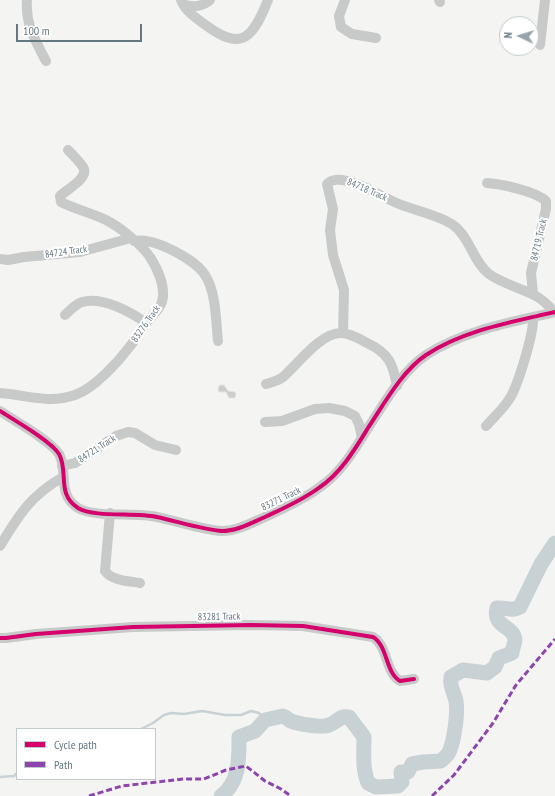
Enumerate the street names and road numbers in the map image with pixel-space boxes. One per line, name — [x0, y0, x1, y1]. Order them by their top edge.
street label: 84718 Track — [345, 176, 389, 204]
street label: 84719 Track — [528, 218, 550, 262]
street label: 84724 Track — [44, 243, 88, 261]
street label: 83276 Track — [129, 303, 163, 345]
street label: 84721 Track — [76, 432, 118, 466]
street label: 83271 Track — [259, 484, 303, 514]
street label: 83281 Track — [198, 611, 240, 623]

